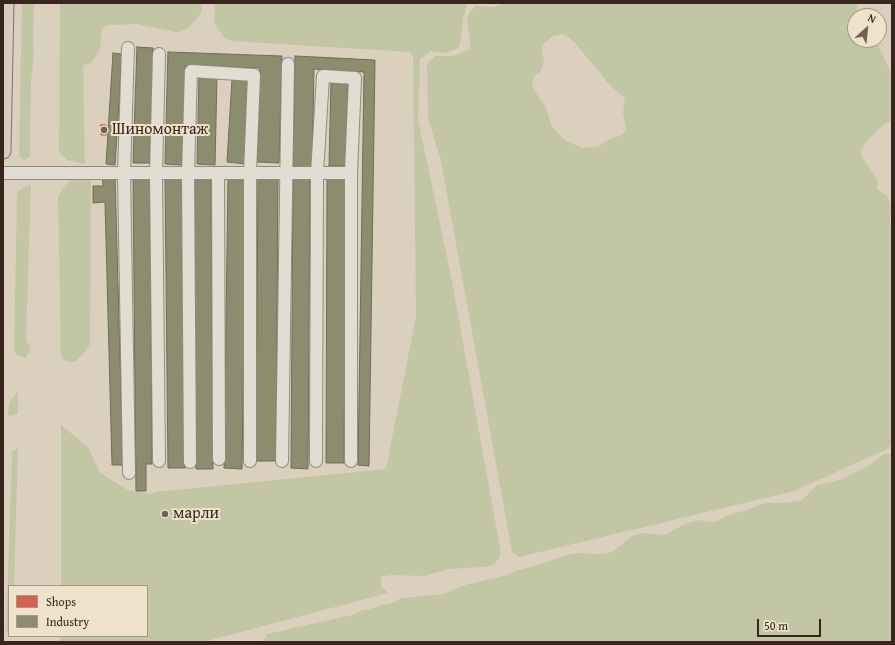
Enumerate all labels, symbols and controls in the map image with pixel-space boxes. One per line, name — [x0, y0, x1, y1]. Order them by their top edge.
north arrow — [847, 8, 887, 48]
text: N — [865, 9, 879, 27]
place label: Шиномонтаж — [112, 120, 208, 140]
marker: Шиномонтаж — [99, 125, 109, 135]
place label: марли — [173, 504, 219, 524]
marker: марли — [160, 509, 170, 519]
legend — [8, 585, 148, 637]
text: Shops — [46, 593, 76, 610]
scale bar — [759, 611, 823, 637]
text: Industry — [46, 613, 89, 630]
text: 50 m — [764, 617, 788, 634]

